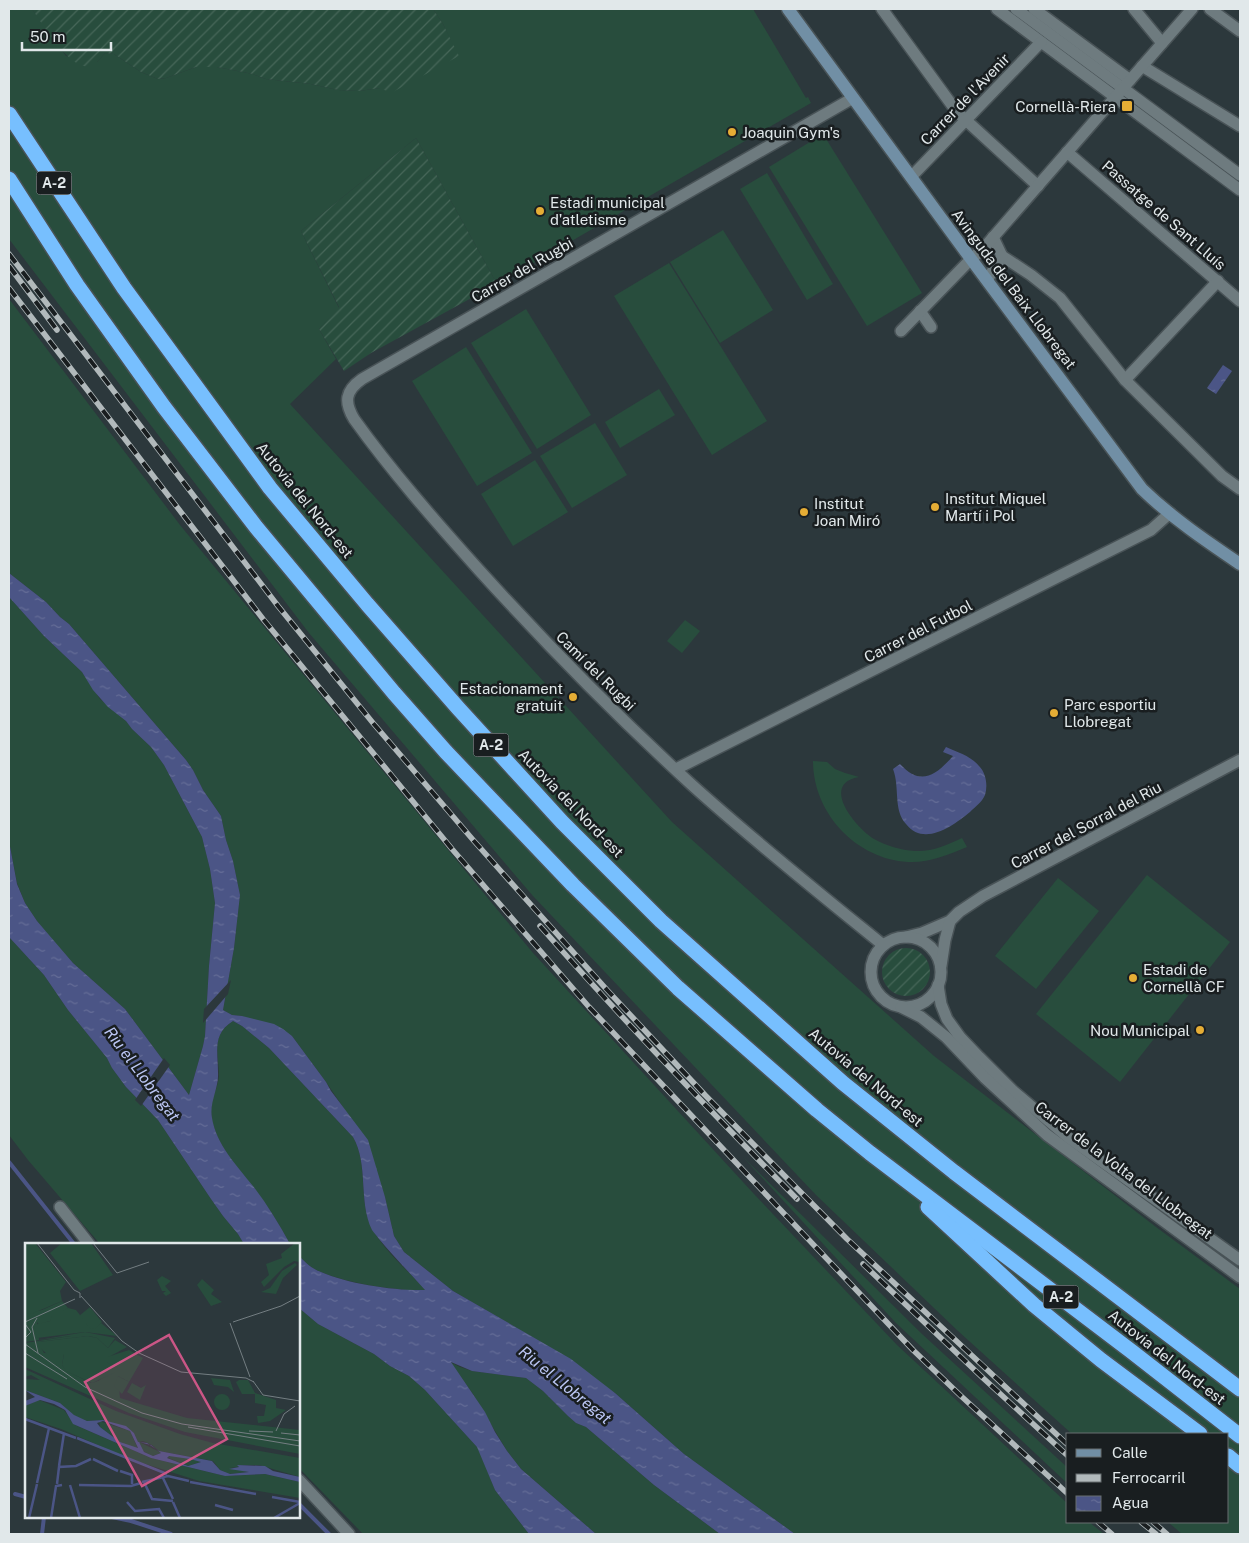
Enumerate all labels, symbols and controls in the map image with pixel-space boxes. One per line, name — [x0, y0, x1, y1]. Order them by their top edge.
scale bar — [22, 20, 111, 52]
text: 50 m — [30, 28, 65, 45]
street label: Carrer de l'Avenir — [917, 50, 1013, 148]
place label: Cornellà-Riera — [1015, 98, 1116, 115]
marker: Cornellà-Riera — [1120, 99, 1134, 113]
place label: Joaquin Gym's — [742, 124, 840, 141]
marker: Joaquin Gym's — [726, 126, 738, 138]
street label: Passatge de Sant Lluís — [1099, 157, 1229, 273]
road number: A-2 — [36, 172, 72, 194]
place label: Estadi municipal d'atletisme — [550, 194, 665, 228]
marker: Estadi municipal d'atletisme — [534, 205, 546, 217]
street label: Avinguda del Baix Llobregat — [948, 206, 1080, 372]
street label: Carrer del Rugbi — [468, 234, 576, 306]
street label: Autovia del Nord-est — [253, 439, 357, 561]
place label: Institut Miquel Martí i Pol — [945, 490, 1046, 524]
place label: Institut Joan Miró — [814, 495, 880, 529]
marker: Institut Miquel Martí i Pol — [929, 501, 941, 513]
marker: Institut Joan Miró — [798, 506, 810, 518]
street label: Carrer del Futbol — [861, 596, 975, 666]
street label: Camí del Rugbi — [553, 628, 639, 714]
place label: Estacionament gratuit — [460, 680, 563, 714]
marker: Estacionament gratuit — [567, 691, 579, 703]
place label: Parc esportiu Llobregat — [1064, 696, 1156, 730]
marker: Parc esportiu Llobregat — [1048, 707, 1060, 719]
road number: A-2 — [474, 734, 508, 756]
street label: Autovia del Nord-est — [515, 745, 627, 861]
street label: Carrer del Sorral del Riu — [1008, 778, 1164, 872]
place label: Estadi de Cornellà CF — [1143, 961, 1225, 995]
marker: Estadi de Cornellà CF — [1127, 972, 1139, 984]
place label: Nou Municipal — [1090, 1022, 1190, 1039]
water label: Riu el Llobregat — [100, 1023, 184, 1125]
street label: Autovia del Nord-est — [805, 1024, 927, 1130]
marker: Nou Municipal — [1194, 1024, 1206, 1036]
street label: Carrer de la Volta del Llobregat — [1032, 1098, 1216, 1242]
inset map — [25, 1243, 300, 1518]
road number: A-2 — [1044, 1285, 1078, 1308]
street label: Autovia del Nord-est — [1105, 1306, 1229, 1408]
water label: Riu el Llobregat — [515, 1342, 615, 1428]
legend — [1066, 1433, 1229, 1523]
text: Calle — [1112, 1444, 1148, 1461]
text: Ferrocarril — [1112, 1469, 1186, 1486]
text: Agua — [1112, 1494, 1149, 1511]

